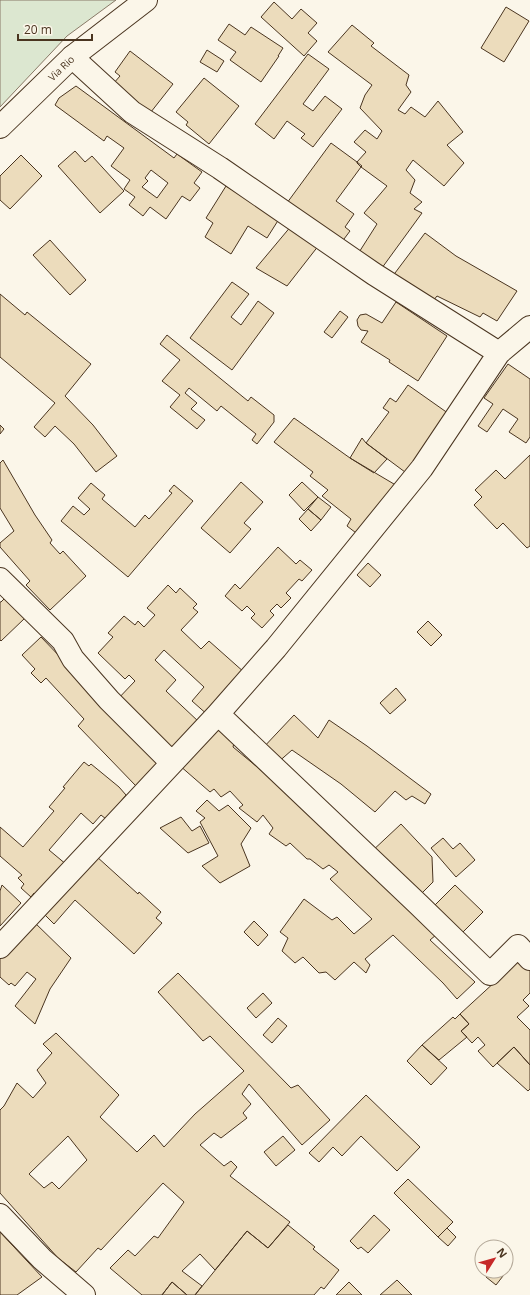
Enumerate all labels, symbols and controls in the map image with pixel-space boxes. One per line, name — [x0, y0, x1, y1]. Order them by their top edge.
scale bar — [18, 16, 92, 42]
text: 20 m — [24, 21, 52, 38]
street label: Via Rio — [45, 52, 77, 84]
north arrow — [474, 1239, 514, 1279]
text: N — [494, 1245, 511, 1261]

